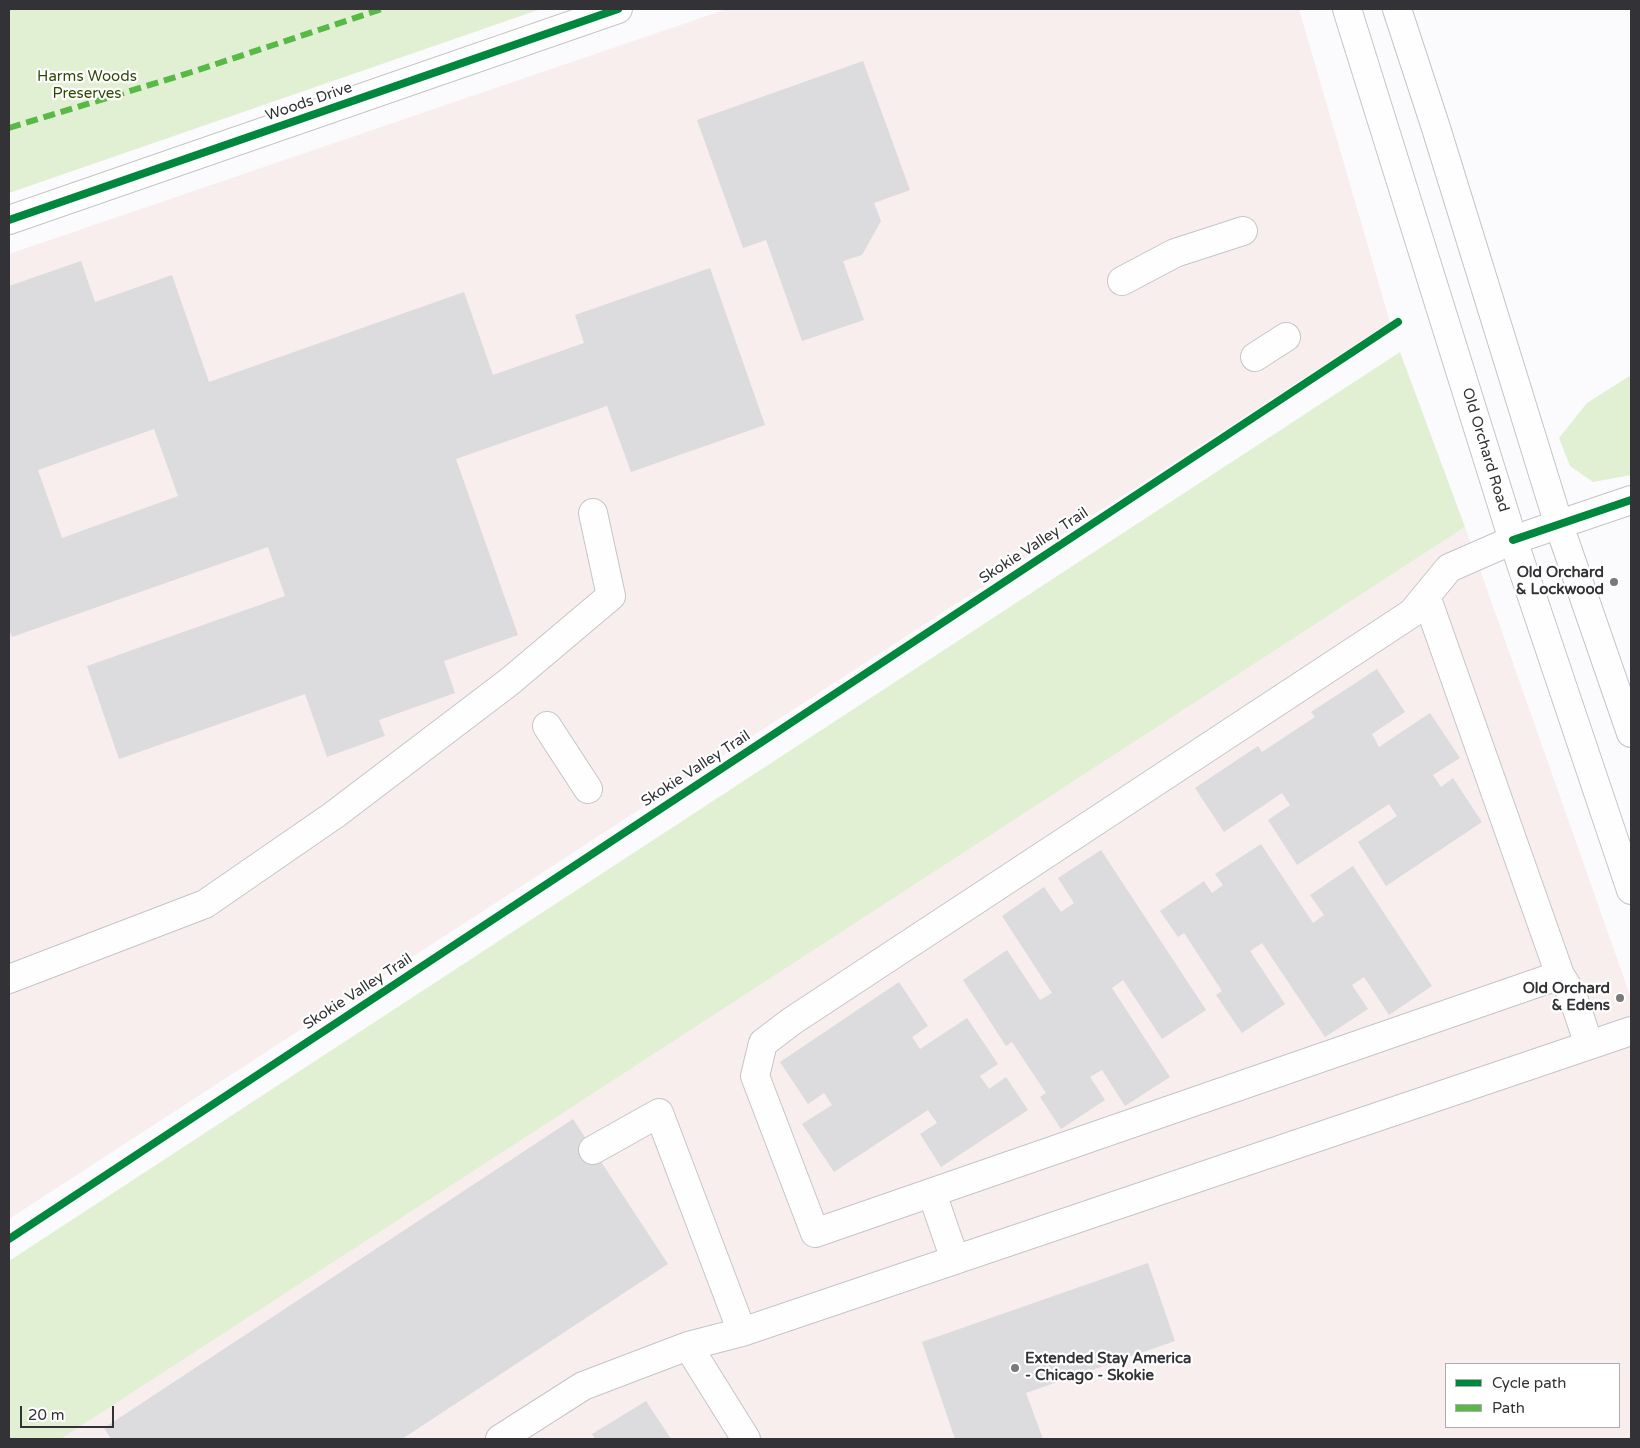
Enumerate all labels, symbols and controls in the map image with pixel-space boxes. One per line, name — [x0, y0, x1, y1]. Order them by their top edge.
park label: Harms Woods Preserves — [37, 68, 137, 103]
street label: Woods Drive — [263, 79, 355, 125]
street label: Old Orchard Road — [1458, 386, 1512, 514]
street label: Skokie Valley Trail — [976, 504, 1092, 588]
place label: Old Orchard & Lockwood — [1516, 564, 1604, 599]
marker: Old Orchard & Lockwood — [1608, 576, 1620, 588]
street label: Skokie Valley Trail — [638, 727, 754, 811]
street label: Skokie Valley Trail — [300, 950, 416, 1034]
place label: Old Orchard & Edens — [1523, 980, 1610, 1015]
marker: Old Orchard & Edens — [1614, 992, 1626, 1004]
place label: Extended Stay America - Chicago - Skokie — [1025, 1350, 1191, 1385]
marker: Extended Stay America - Chicago - Skokie — [1009, 1362, 1021, 1374]
legend — [1445, 1363, 1620, 1428]
text: Cycle path — [1492, 1374, 1566, 1392]
scale bar — [22, 1396, 116, 1428]
text: Path — [1492, 1399, 1525, 1417]
text: 20 m — [28, 1406, 65, 1424]

